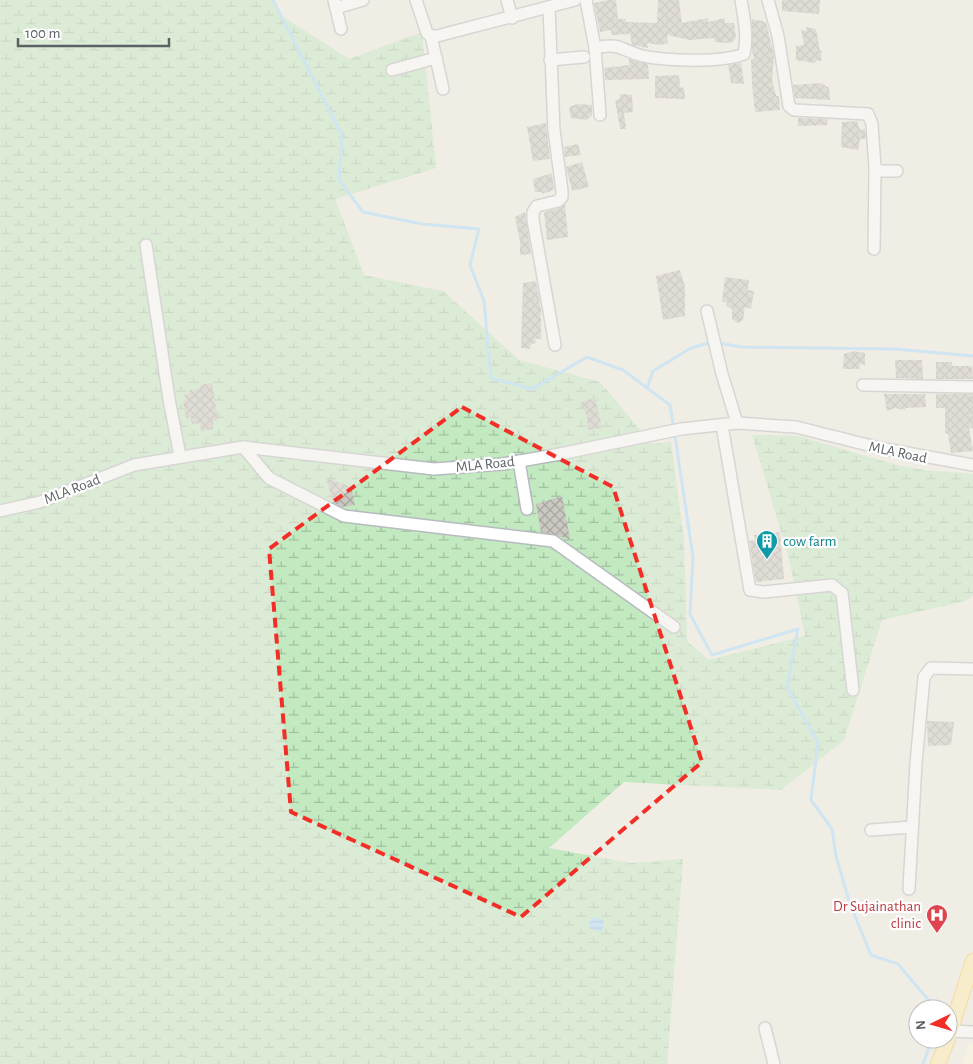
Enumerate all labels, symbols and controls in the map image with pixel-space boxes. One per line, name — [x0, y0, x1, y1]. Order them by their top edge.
scale bar — [18, 15, 169, 47]
text: 100 m — [25, 26, 60, 41]
street label: MLA Road — [867, 439, 929, 466]
street label: MLA Road — [455, 454, 515, 475]
street label: MLA Road — [42, 472, 103, 507]
building icon: cow farm — [755, 529, 779, 560]
place label: cow farm — [783, 534, 837, 549]
place label: Dr Sujainathan clinic — [833, 899, 921, 931]
hospital icon: Dr Sujainathan clinic — [925, 903, 949, 934]
north arrow — [908, 999, 958, 1049]
text: N — [914, 1020, 928, 1031]

